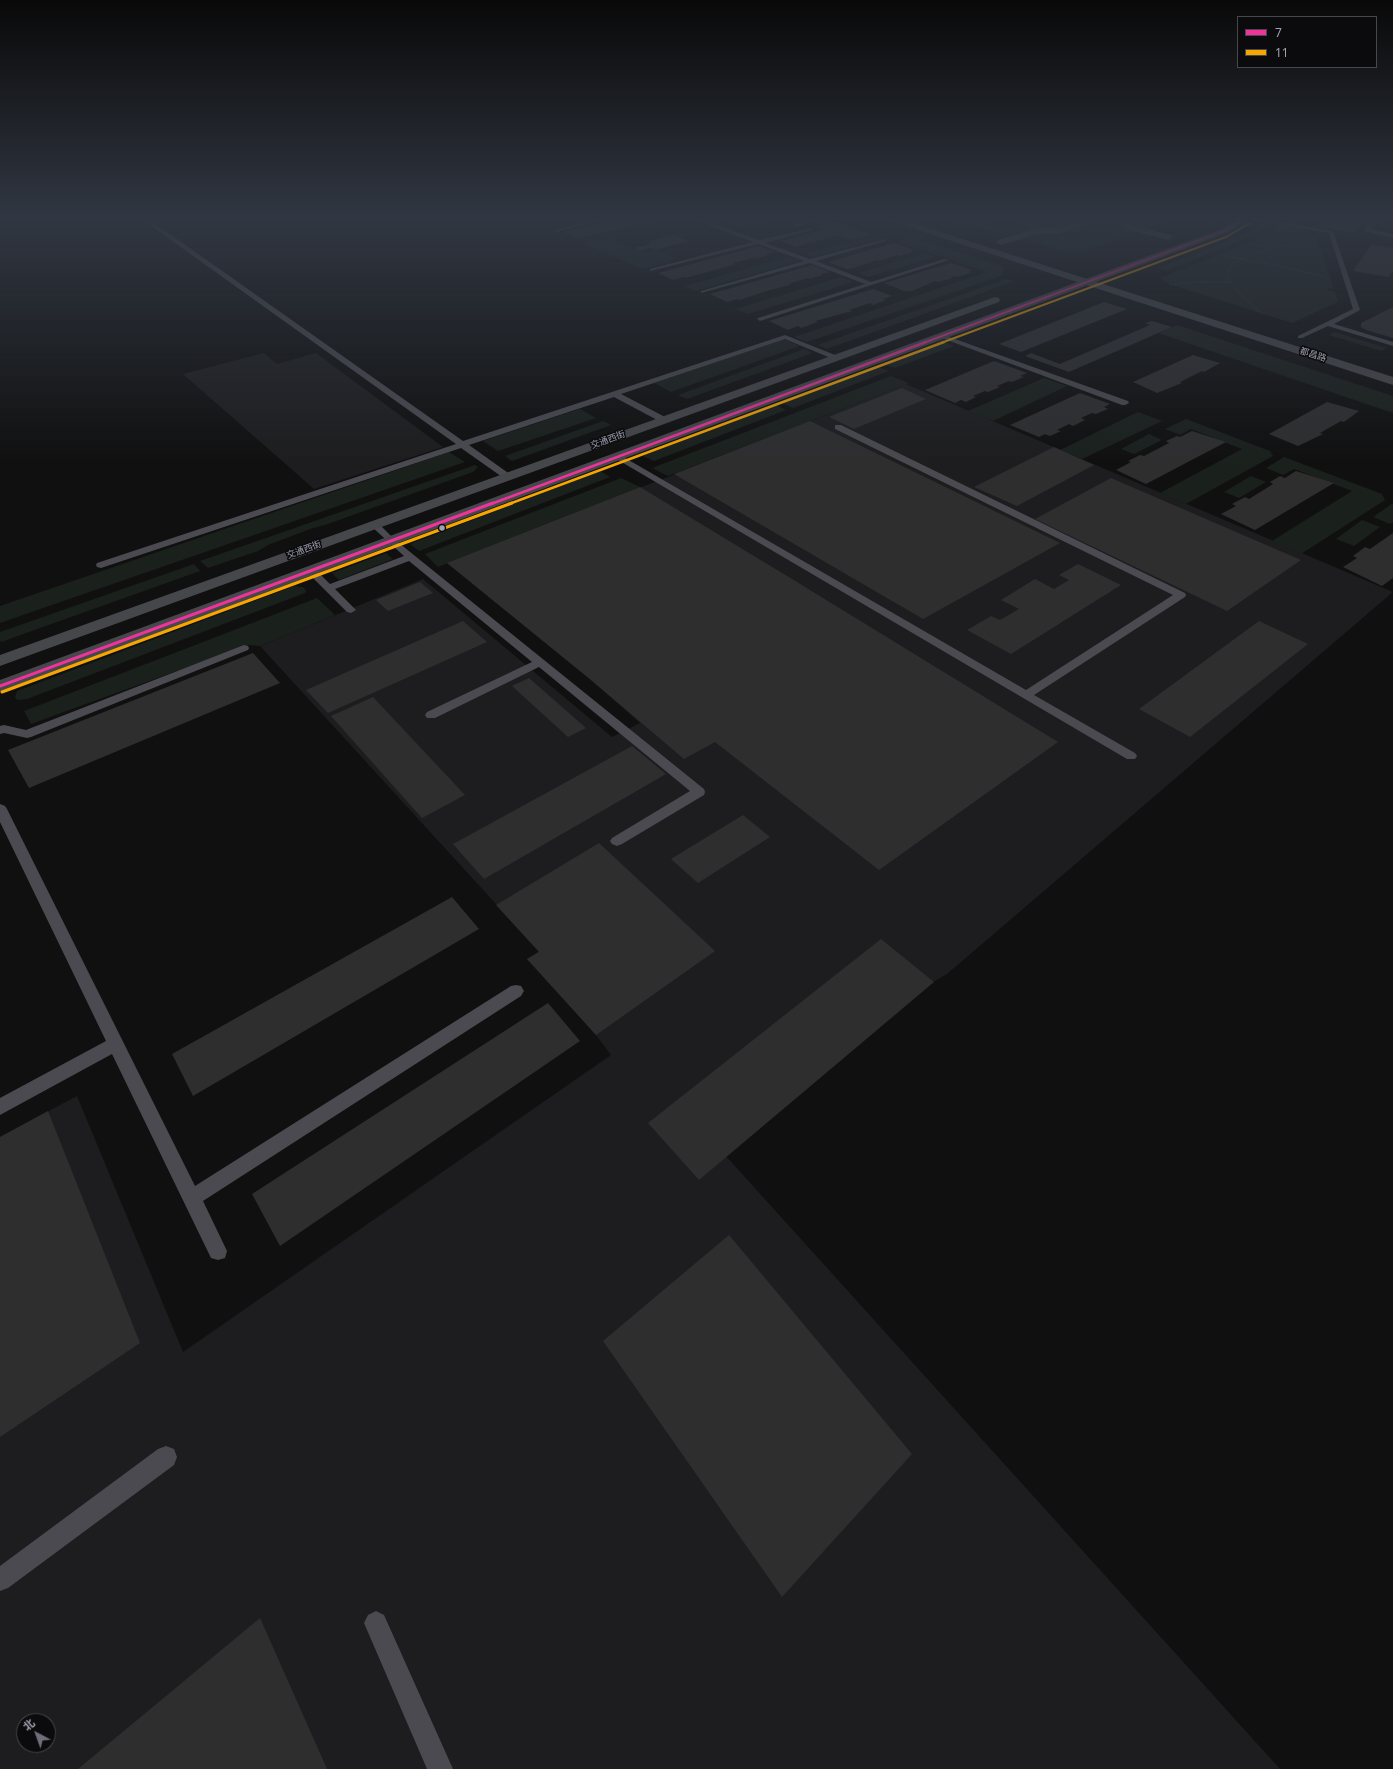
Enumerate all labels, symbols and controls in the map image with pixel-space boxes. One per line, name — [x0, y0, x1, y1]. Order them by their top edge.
legend — [1237, 16, 1377, 68]
text: 7 — [1275, 24, 1282, 41]
text: 11 — [1275, 44, 1289, 61]
street label: 都昌路 — [1298, 346, 1328, 364]
street label: 交通西街 — [589, 429, 627, 451]
unlabelled marker — [437, 523, 447, 533]
street label: 交通西街 — [285, 539, 323, 561]
north arrow — [16, 1713, 56, 1753]
text: 北 — [19, 1715, 38, 1734]

